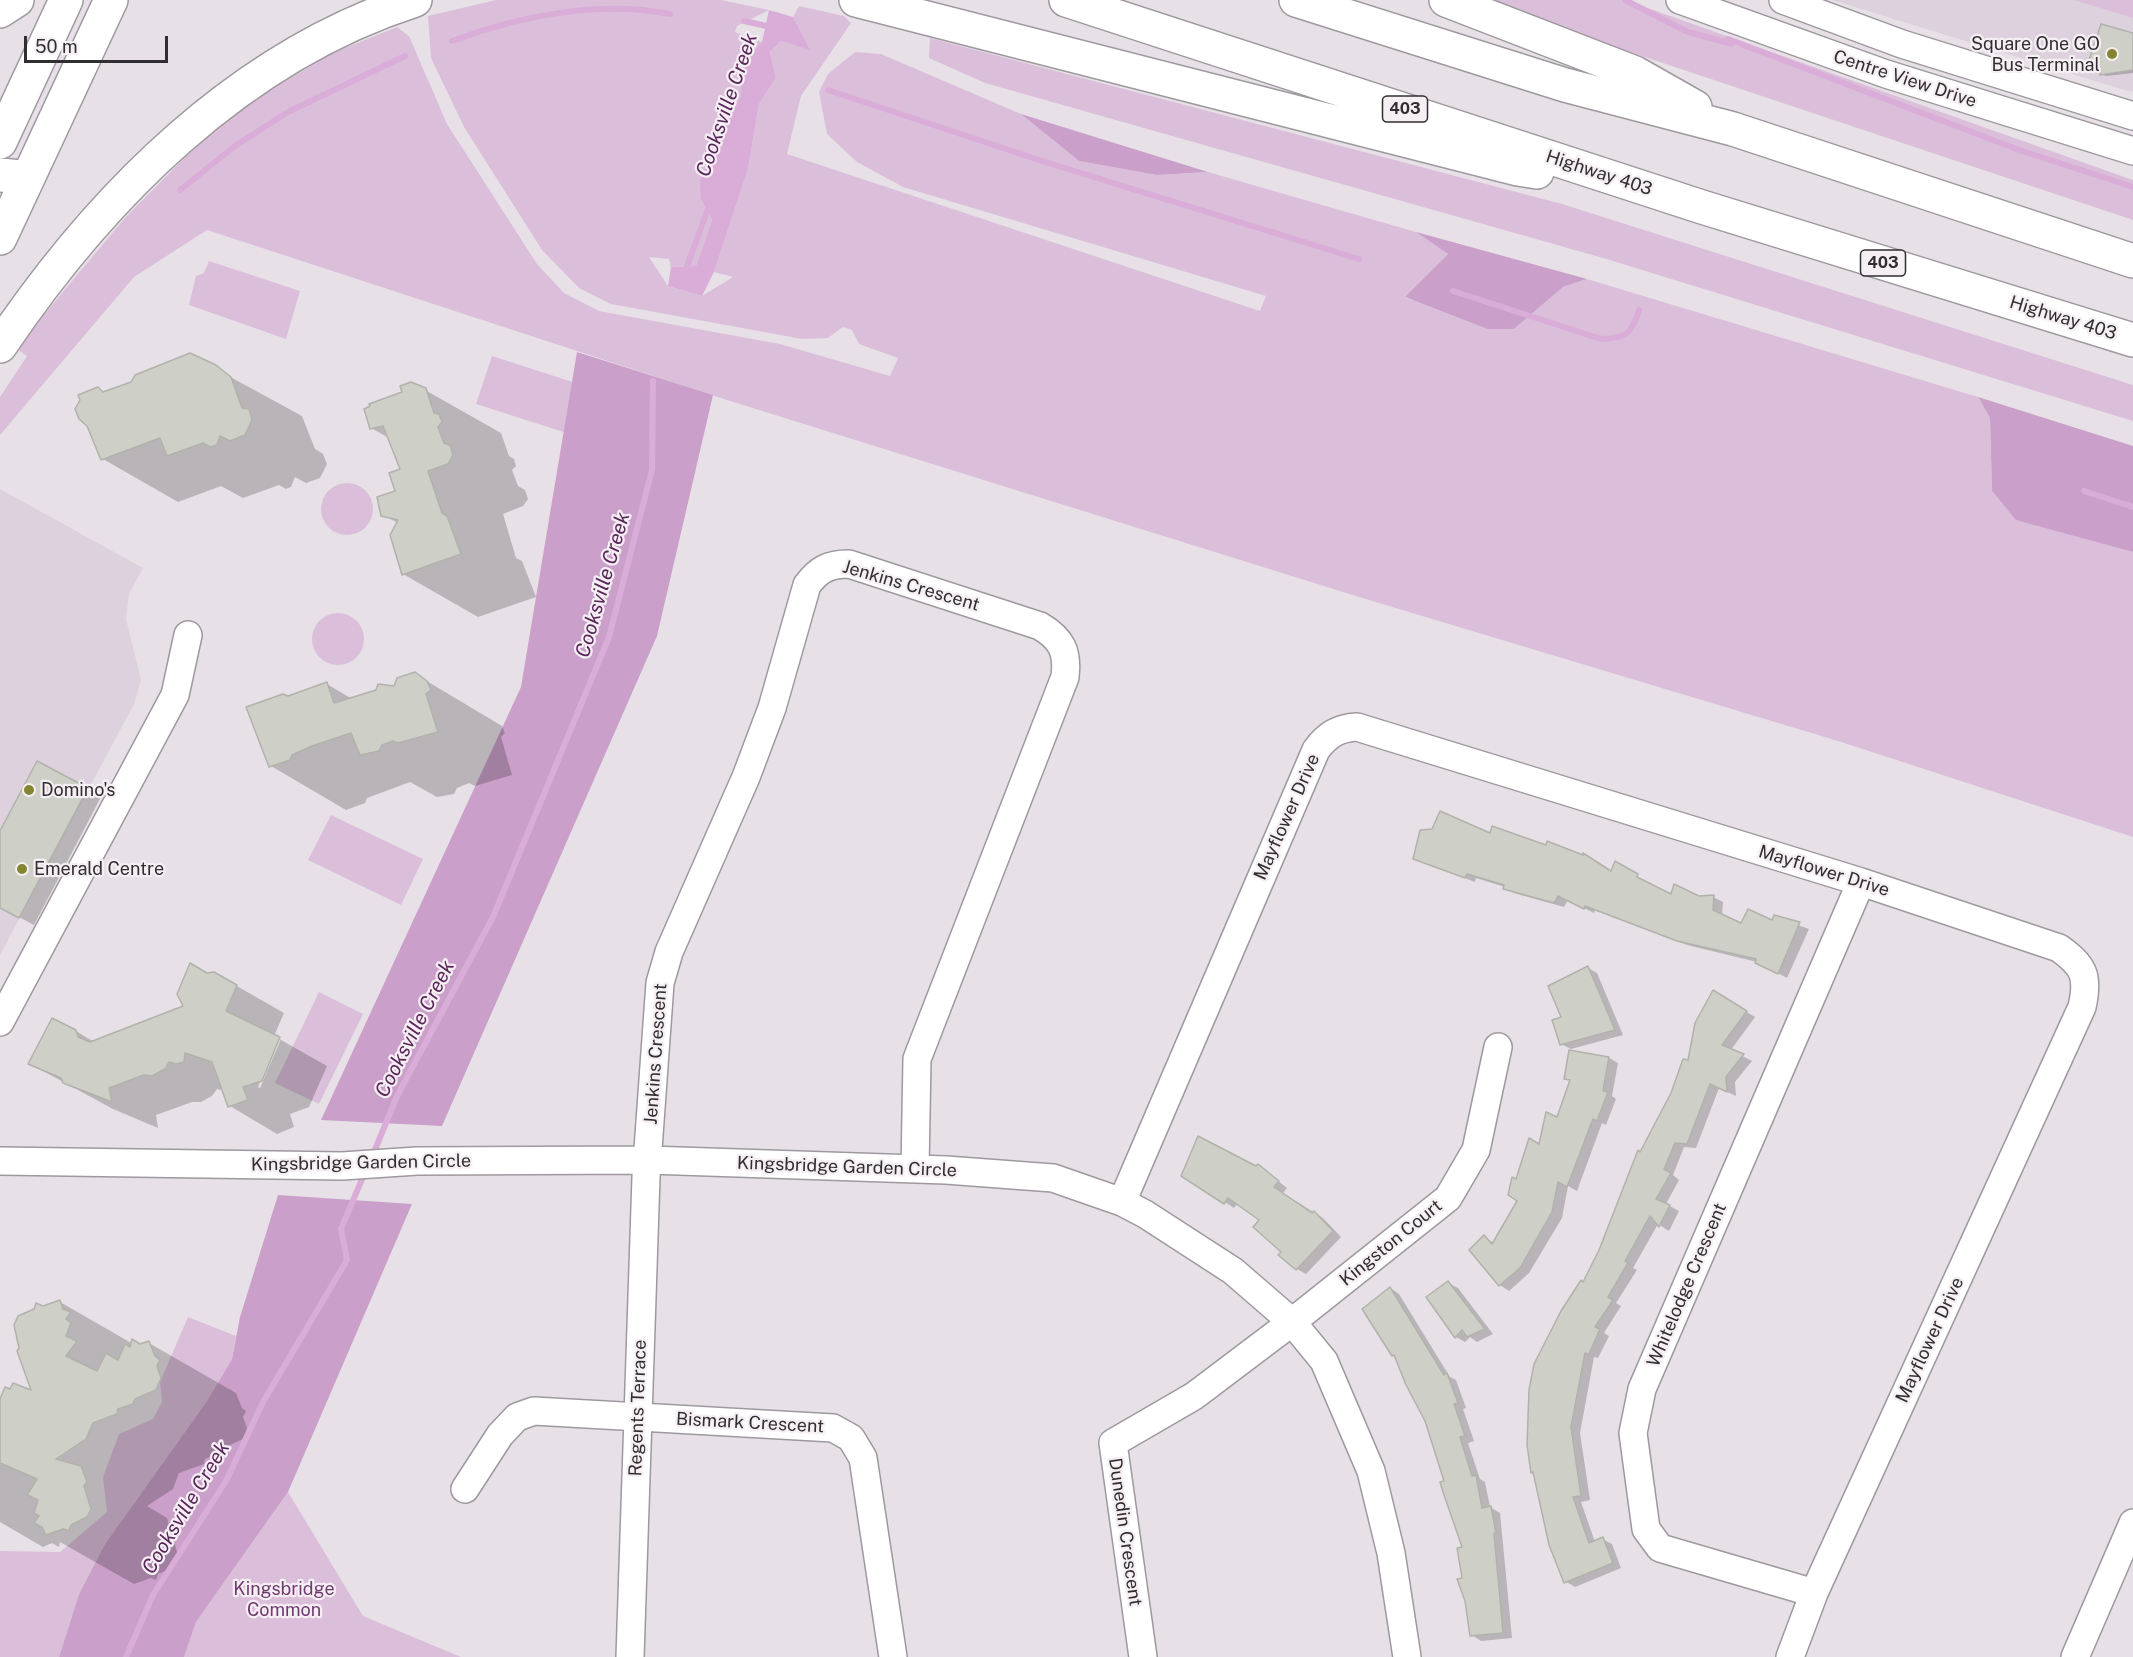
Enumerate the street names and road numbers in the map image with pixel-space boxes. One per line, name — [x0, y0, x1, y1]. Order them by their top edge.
street label: Centre View Drive — [1831, 46, 1979, 112]
road number: 403 — [1382, 96, 1428, 122]
street label: Highway 403 — [1543, 146, 1655, 200]
road number: 403 — [1860, 250, 1906, 276]
street label: Highway 403 — [2007, 292, 2119, 344]
street label: Jenkins Crescent — [840, 556, 982, 616]
street label: Mayflower Drive — [1249, 751, 1325, 883]
street label: Mayflower Drive — [1756, 841, 1892, 901]
street label: Jenkins Crescent — [640, 983, 672, 1125]
street label: Kingsbridge Garden Circle — [251, 1150, 471, 1176]
street label: Kingsbridge Garden Circle — [737, 1152, 957, 1182]
street label: Kingston Court — [1335, 1195, 1447, 1291]
street label: Whitelodge Crescent — [1643, 1200, 1731, 1370]
street label: Mayflower Drive — [1891, 1274, 1969, 1406]
street label: Regents Terrace — [625, 1339, 651, 1477]
street label: Bismark Crescent — [675, 1408, 825, 1438]
street label: Dunedin Crescent — [1104, 1457, 1146, 1607]

